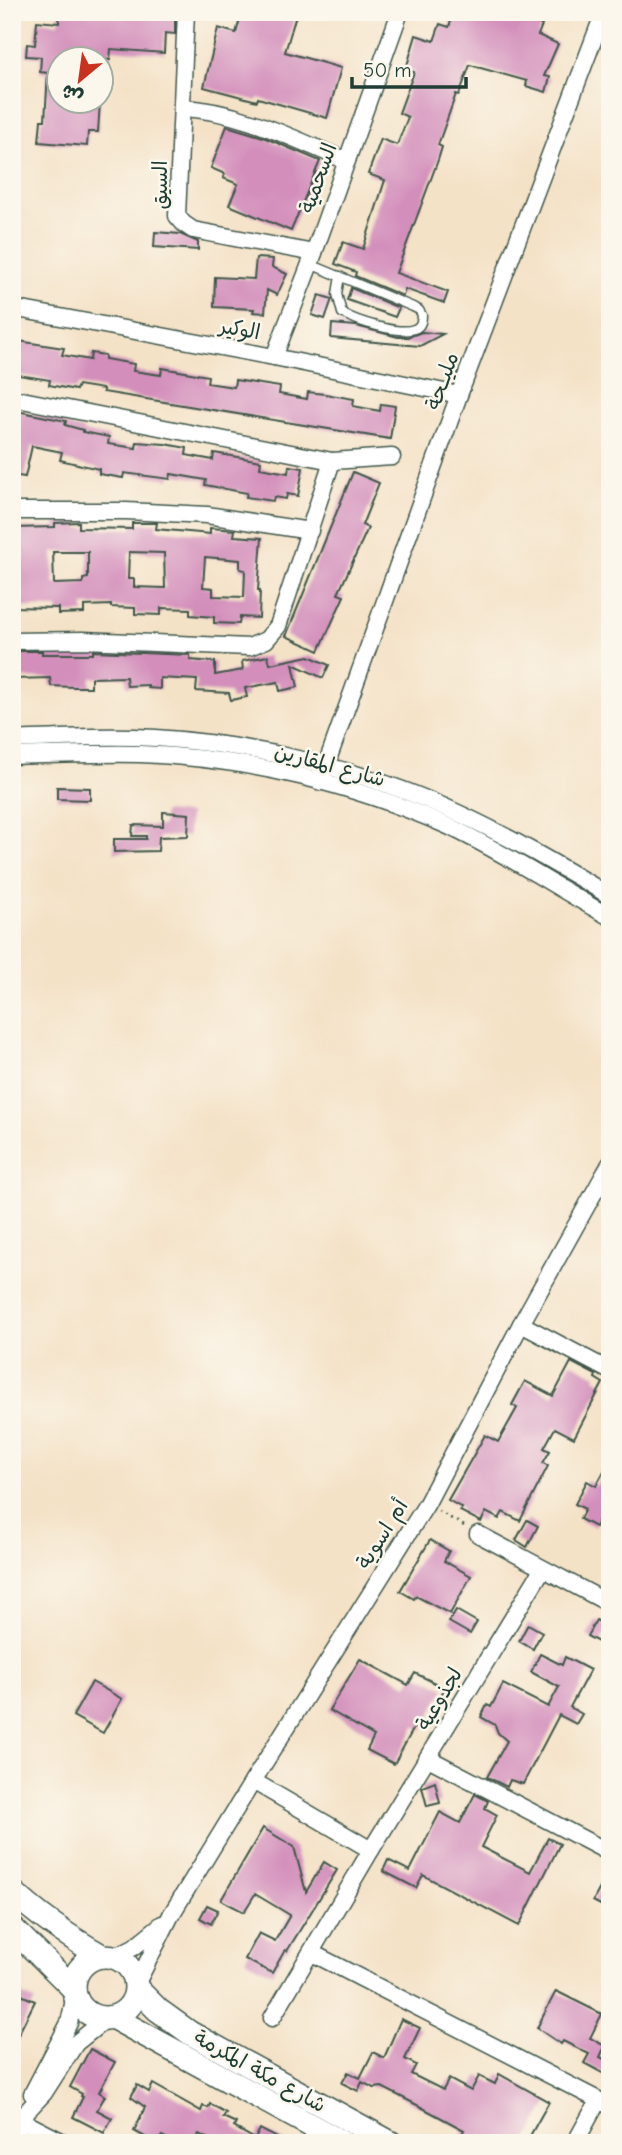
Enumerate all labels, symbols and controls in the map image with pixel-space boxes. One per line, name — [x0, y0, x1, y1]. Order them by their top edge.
north arrow — [46, 46, 116, 116]
scale bar — [352, 46, 466, 90]
text: 50 m — [363, 58, 412, 82]
text: ش — [58, 79, 87, 109]
street label: السحمية — [294, 140, 342, 216]
street label: السيق — [148, 160, 172, 210]
street label: الوكير — [216, 313, 262, 346]
street label: مليــحة — [421, 349, 463, 413]
street label: شارع المقارين — [271, 739, 388, 794]
street label: أم اسوية — [351, 1495, 416, 1575]
street label: لجذوعية — [411, 1663, 467, 1735]
street label: شارع مكة المكرمة — [188, 2025, 330, 2120]

